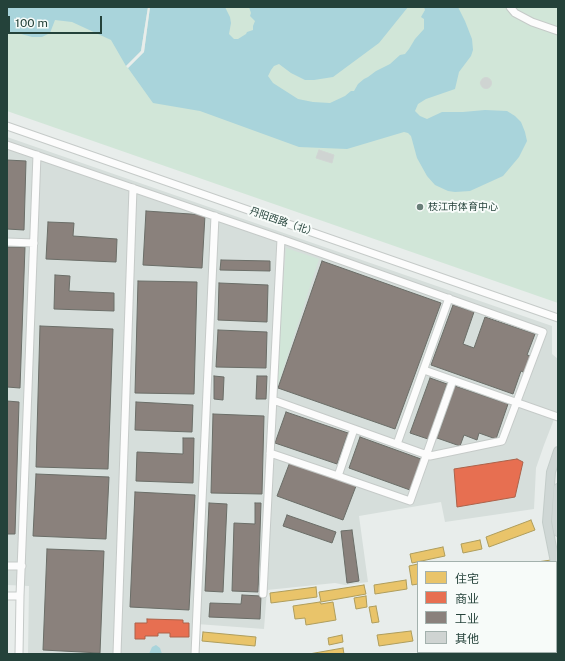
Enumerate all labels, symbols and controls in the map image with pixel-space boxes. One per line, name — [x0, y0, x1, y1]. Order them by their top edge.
scale bar — [10, 8, 104, 34]
text: 100 m — [15, 16, 48, 30]
place label: 枝江市体育中心 — [428, 201, 498, 213]
marker: 枝江市体育中心 — [415, 202, 425, 212]
street label: 丹阳西路（北） — [248, 205, 318, 239]
legend — [417, 561, 557, 653]
text: 住宅 — [455, 572, 479, 586]
text: 商业 — [455, 592, 479, 606]
text: 工业 — [455, 612, 479, 626]
text: 其他 — [455, 632, 479, 646]

